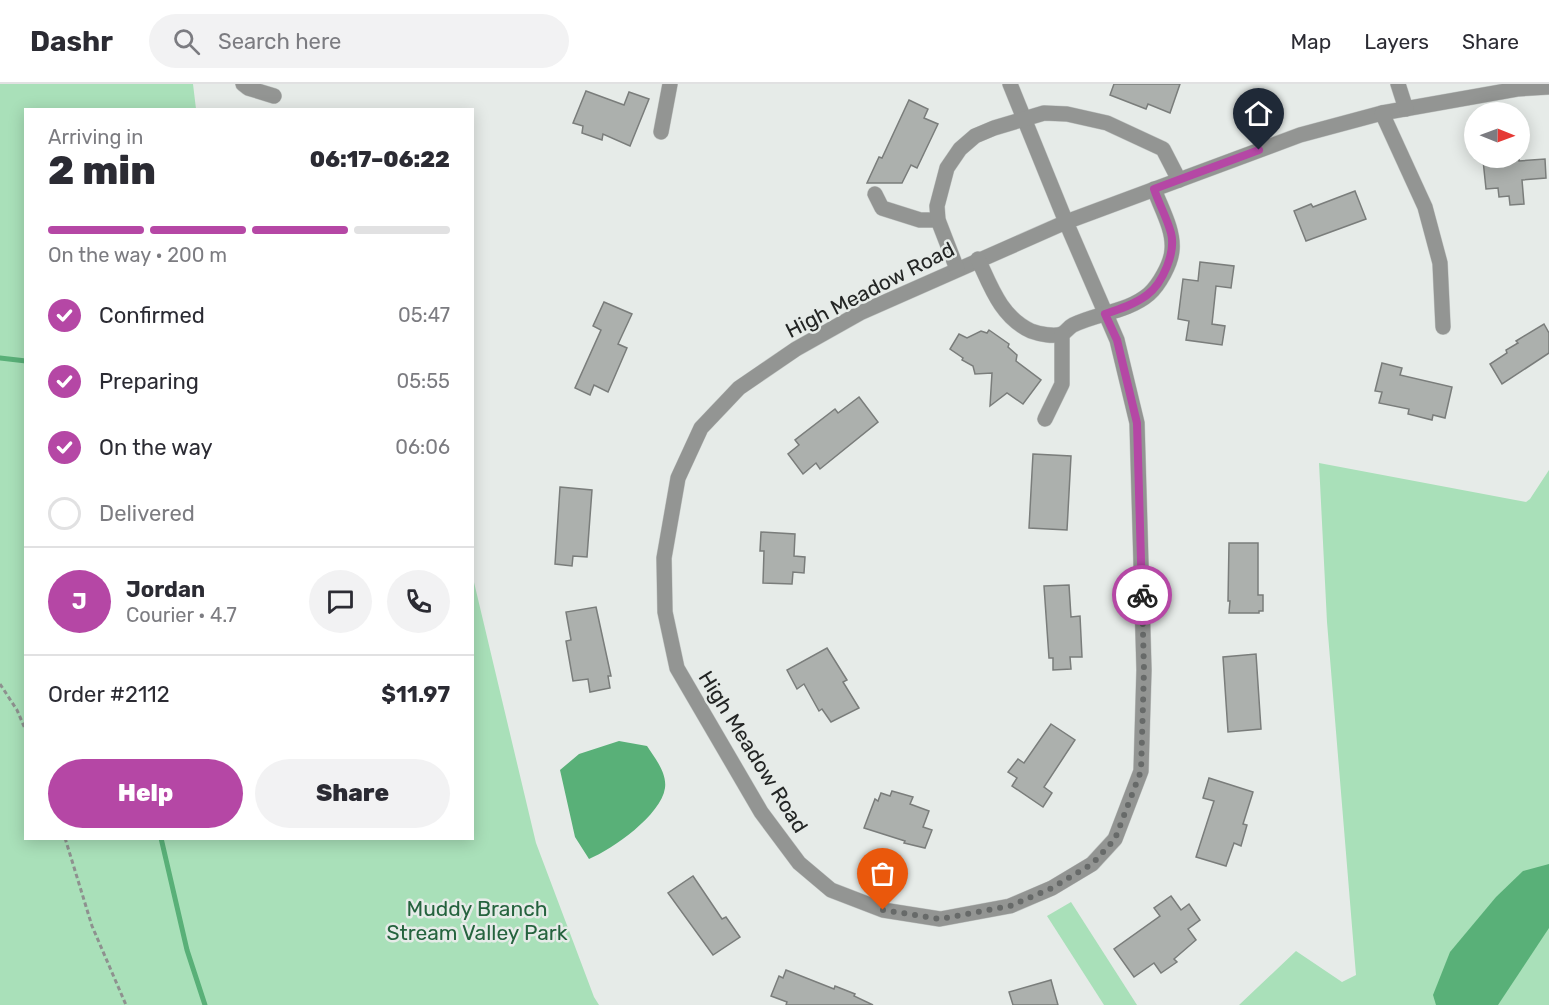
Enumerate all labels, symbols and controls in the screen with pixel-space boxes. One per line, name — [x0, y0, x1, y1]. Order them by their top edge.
search box — [149, 14, 569, 68]
text: Dashr — [30, 25, 113, 58]
icon: search — [170, 25, 203, 58]
text: Search here — [218, 28, 341, 55]
text: Map — [1290, 29, 1331, 54]
text: Layers — [1364, 29, 1429, 54]
text: Share — [1462, 29, 1519, 54]
pin — [1233, 88, 1284, 150]
icon: home — [1242, 97, 1275, 130]
north arrow — [1464, 102, 1530, 168]
map controls — [1464, 102, 1530, 168]
text: Arriving in — [48, 125, 143, 149]
text: 06:17–06:22 — [310, 146, 450, 173]
text: 2 min — [48, 148, 156, 194]
street label: High Meadow Road — [781, 236, 958, 343]
text: On the way · 200 m — [48, 243, 227, 267]
icon: check — [48, 299, 81, 332]
text: Confirmed — [99, 302, 205, 329]
text: 05:47 — [398, 303, 450, 327]
icon: check — [48, 365, 81, 398]
text: Preparing — [99, 368, 199, 395]
text: 05:55 — [397, 369, 450, 393]
icon: check — [48, 431, 81, 464]
text: On the way — [99, 434, 213, 461]
text: 06:06 — [395, 435, 450, 459]
text: Delivered — [99, 500, 195, 527]
courier — [1112, 565, 1172, 625]
button: chat — [309, 570, 372, 633]
button: phone — [387, 570, 450, 633]
text: Jordan — [126, 576, 205, 603]
icon: bike — [1126, 579, 1159, 612]
text: J — [72, 588, 87, 615]
text: Courier · 4.7 — [126, 603, 237, 627]
street label: High Meadow Road — [694, 666, 813, 837]
text: Order #2112 — [48, 681, 170, 708]
text: $11.97 — [381, 681, 450, 708]
button: Help — [48, 759, 243, 828]
button: Share — [255, 759, 450, 828]
pin — [857, 848, 908, 910]
icon: bag — [866, 857, 899, 890]
park label: Muddy Branch Stream Valley Park — [386, 896, 568, 945]

